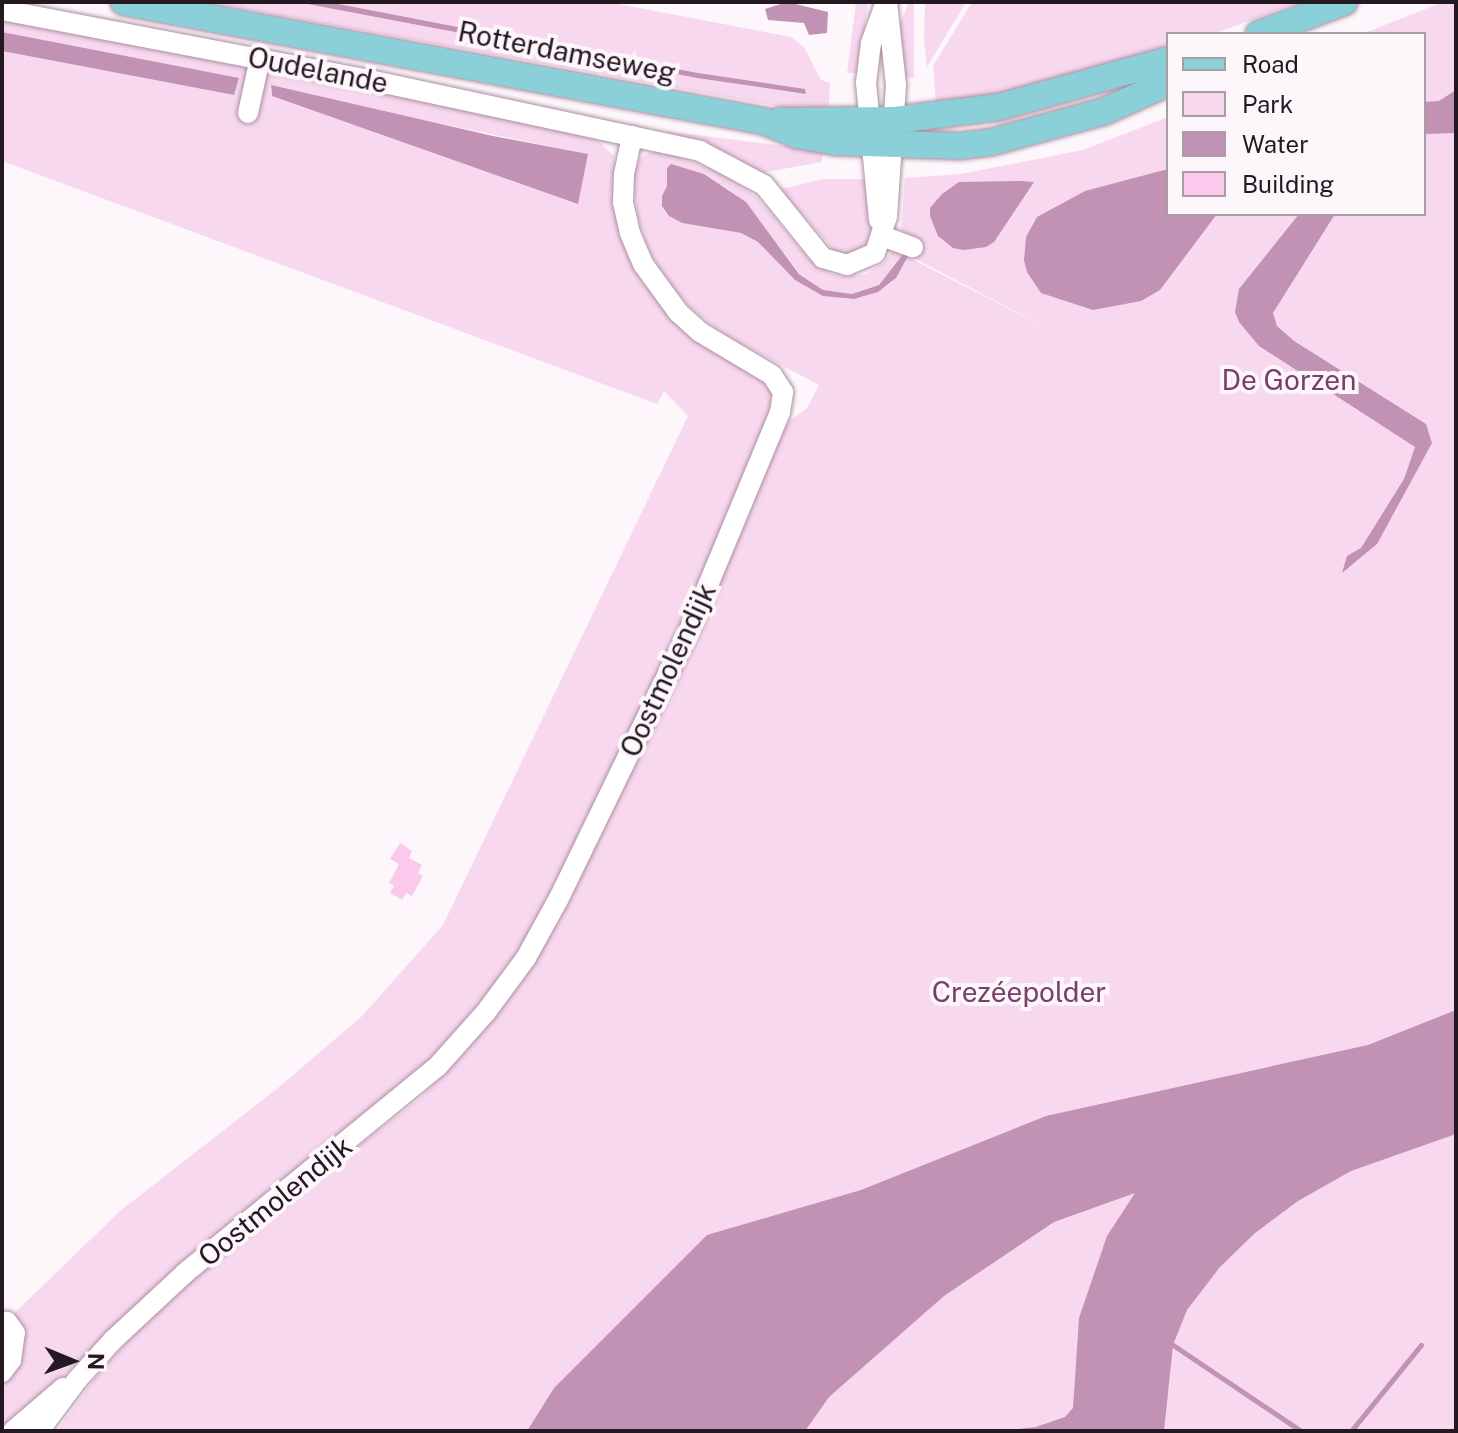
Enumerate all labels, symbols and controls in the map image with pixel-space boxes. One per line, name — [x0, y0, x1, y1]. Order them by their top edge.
street label: Rotterdamseweg — [455, 14, 679, 90]
legend — [1166, 32, 1426, 216]
street label: Oudelande — [245, 40, 391, 100]
text: Road — [1242, 50, 1299, 78]
text: Park — [1242, 90, 1293, 118]
text: Water — [1242, 130, 1309, 158]
text: Building — [1242, 170, 1334, 198]
park label: De Gorzen — [1222, 363, 1356, 397]
street label: Oostmolendijk — [613, 578, 723, 762]
park label: Crezéepolder — [932, 975, 1106, 1009]
street label: Oostmolendijk — [191, 1129, 359, 1273]
north arrow — [32, 1321, 112, 1401]
text: N — [83, 1353, 109, 1370]

